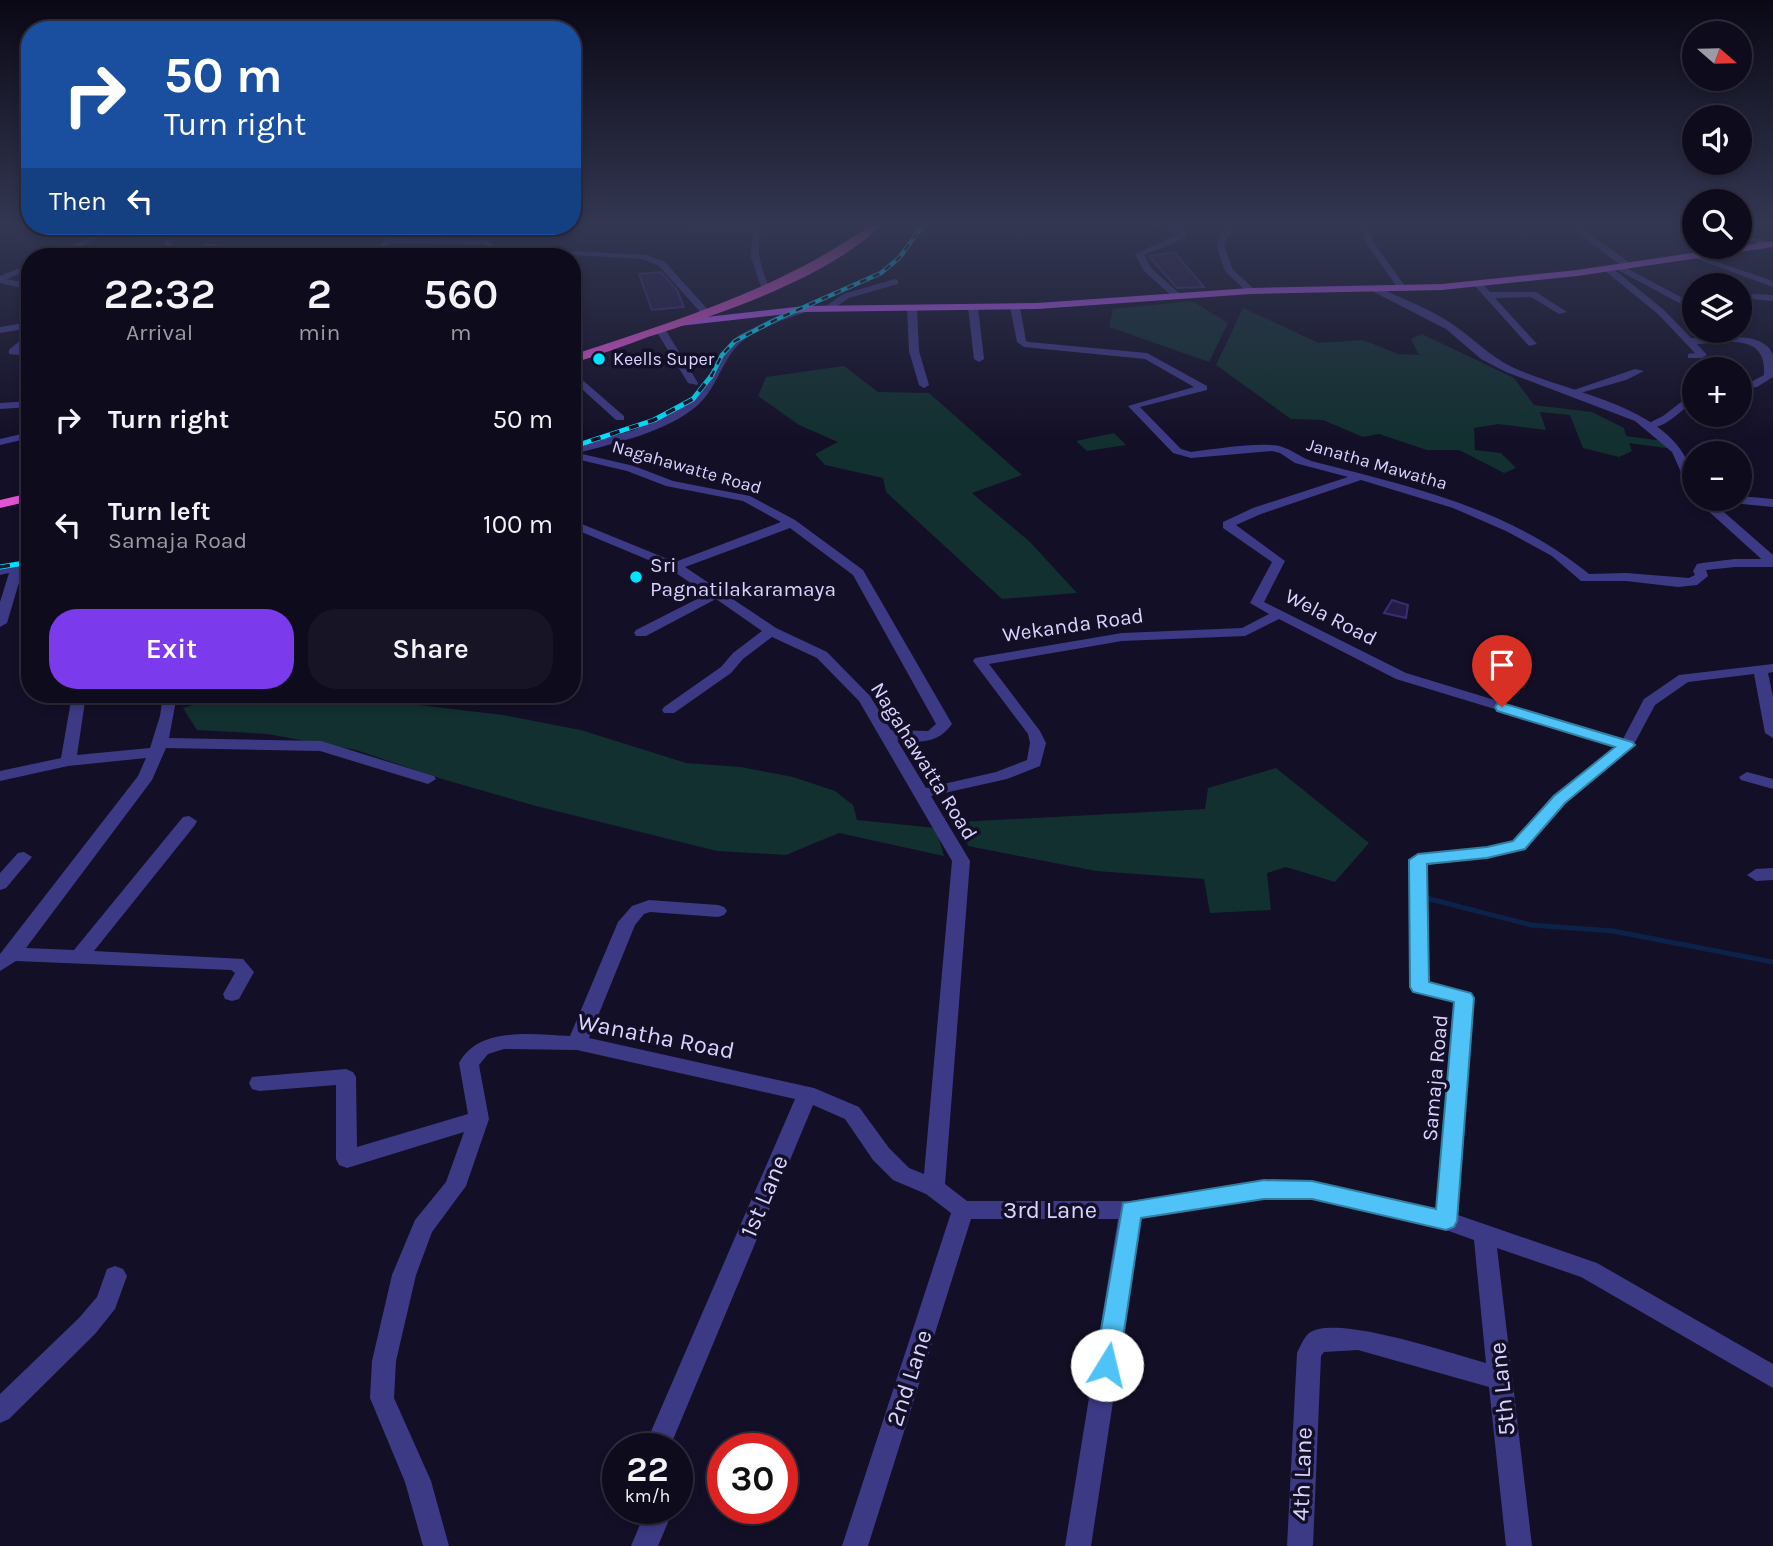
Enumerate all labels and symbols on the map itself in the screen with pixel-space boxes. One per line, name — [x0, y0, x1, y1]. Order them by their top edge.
north arrow — [1682, 21, 1752, 91]
place label: Keells Super — [613, 348, 715, 370]
marker: Keells Super — [591, 351, 607, 367]
street label: Janatha Mawatha — [1304, 433, 1450, 495]
street label: Nagahawatte Road — [610, 435, 764, 499]
place label: Sri Pagnatilakaramaya — [650, 553, 836, 601]
marker: Sri Pagnatilakaramaya — [628, 569, 644, 585]
street label: Wela Road — [1281, 584, 1381, 650]
street label: Wekanda Road — [1001, 603, 1145, 647]
pin — [1472, 635, 1532, 707]
street label: Nagahawatta Road — [866, 678, 982, 844]
street label: Wanatha Road — [575, 1007, 737, 1065]
street label: Samaja Road — [1418, 1014, 1452, 1142]
street label: 1st Lane — [734, 1151, 794, 1241]
street label: 3rd Lane — [1003, 1196, 1097, 1224]
street label: 2nd Lane — [880, 1326, 938, 1430]
position arrow — [1070, 1328, 1144, 1402]
street label: 5th Lane — [1483, 1341, 1521, 1437]
street label: 4th Lane — [1286, 1427, 1318, 1521]
speed limit sign: 30 — [707, 1433, 798, 1524]

